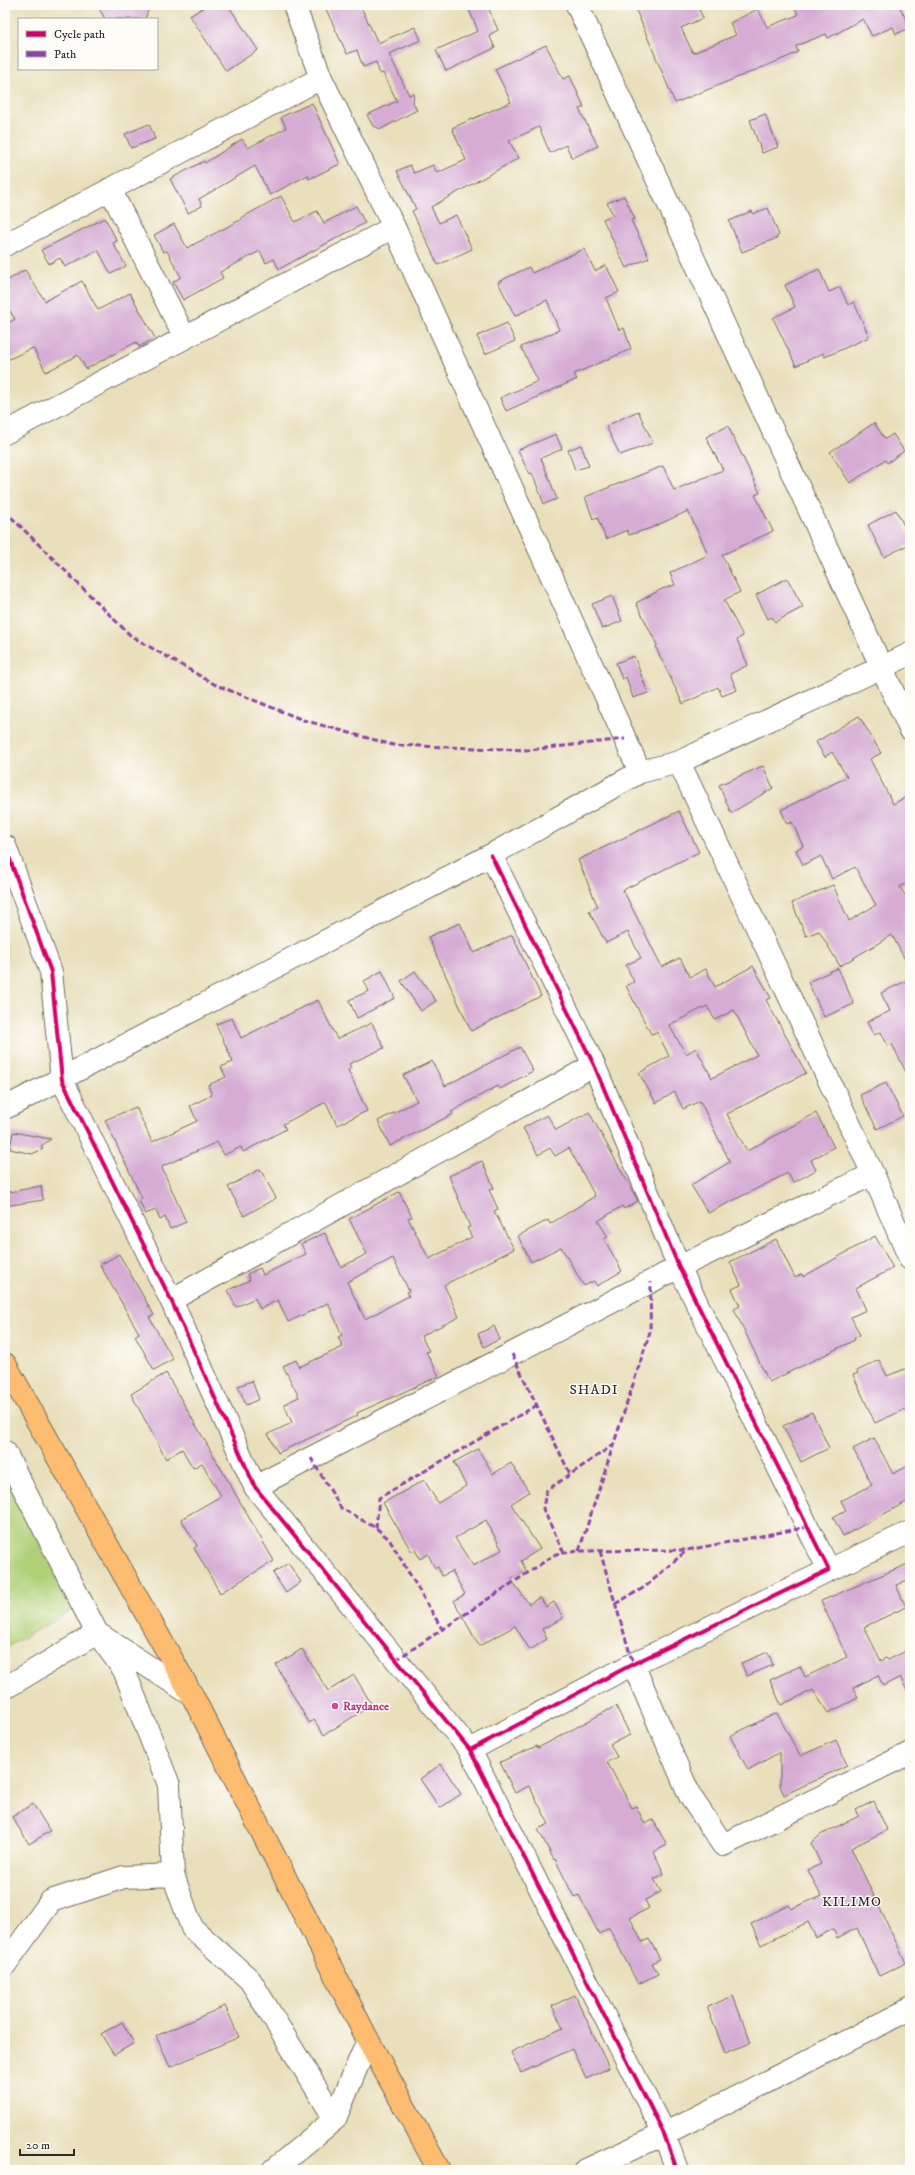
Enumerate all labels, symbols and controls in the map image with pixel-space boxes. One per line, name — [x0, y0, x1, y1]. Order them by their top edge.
legend — [18, 18, 158, 70]
text: Cycle path — [54, 27, 106, 42]
text: Path — [54, 47, 77, 62]
district label: SHADI — [569, 1381, 619, 1399]
place label: Raydance — [343, 1699, 389, 1714]
marker: Raydance — [330, 1701, 340, 1711]
district label: KILIMO — [822, 1893, 882, 1911]
scale bar — [20, 2131, 74, 2157]
text: 20 m — [26, 2138, 50, 2153]

